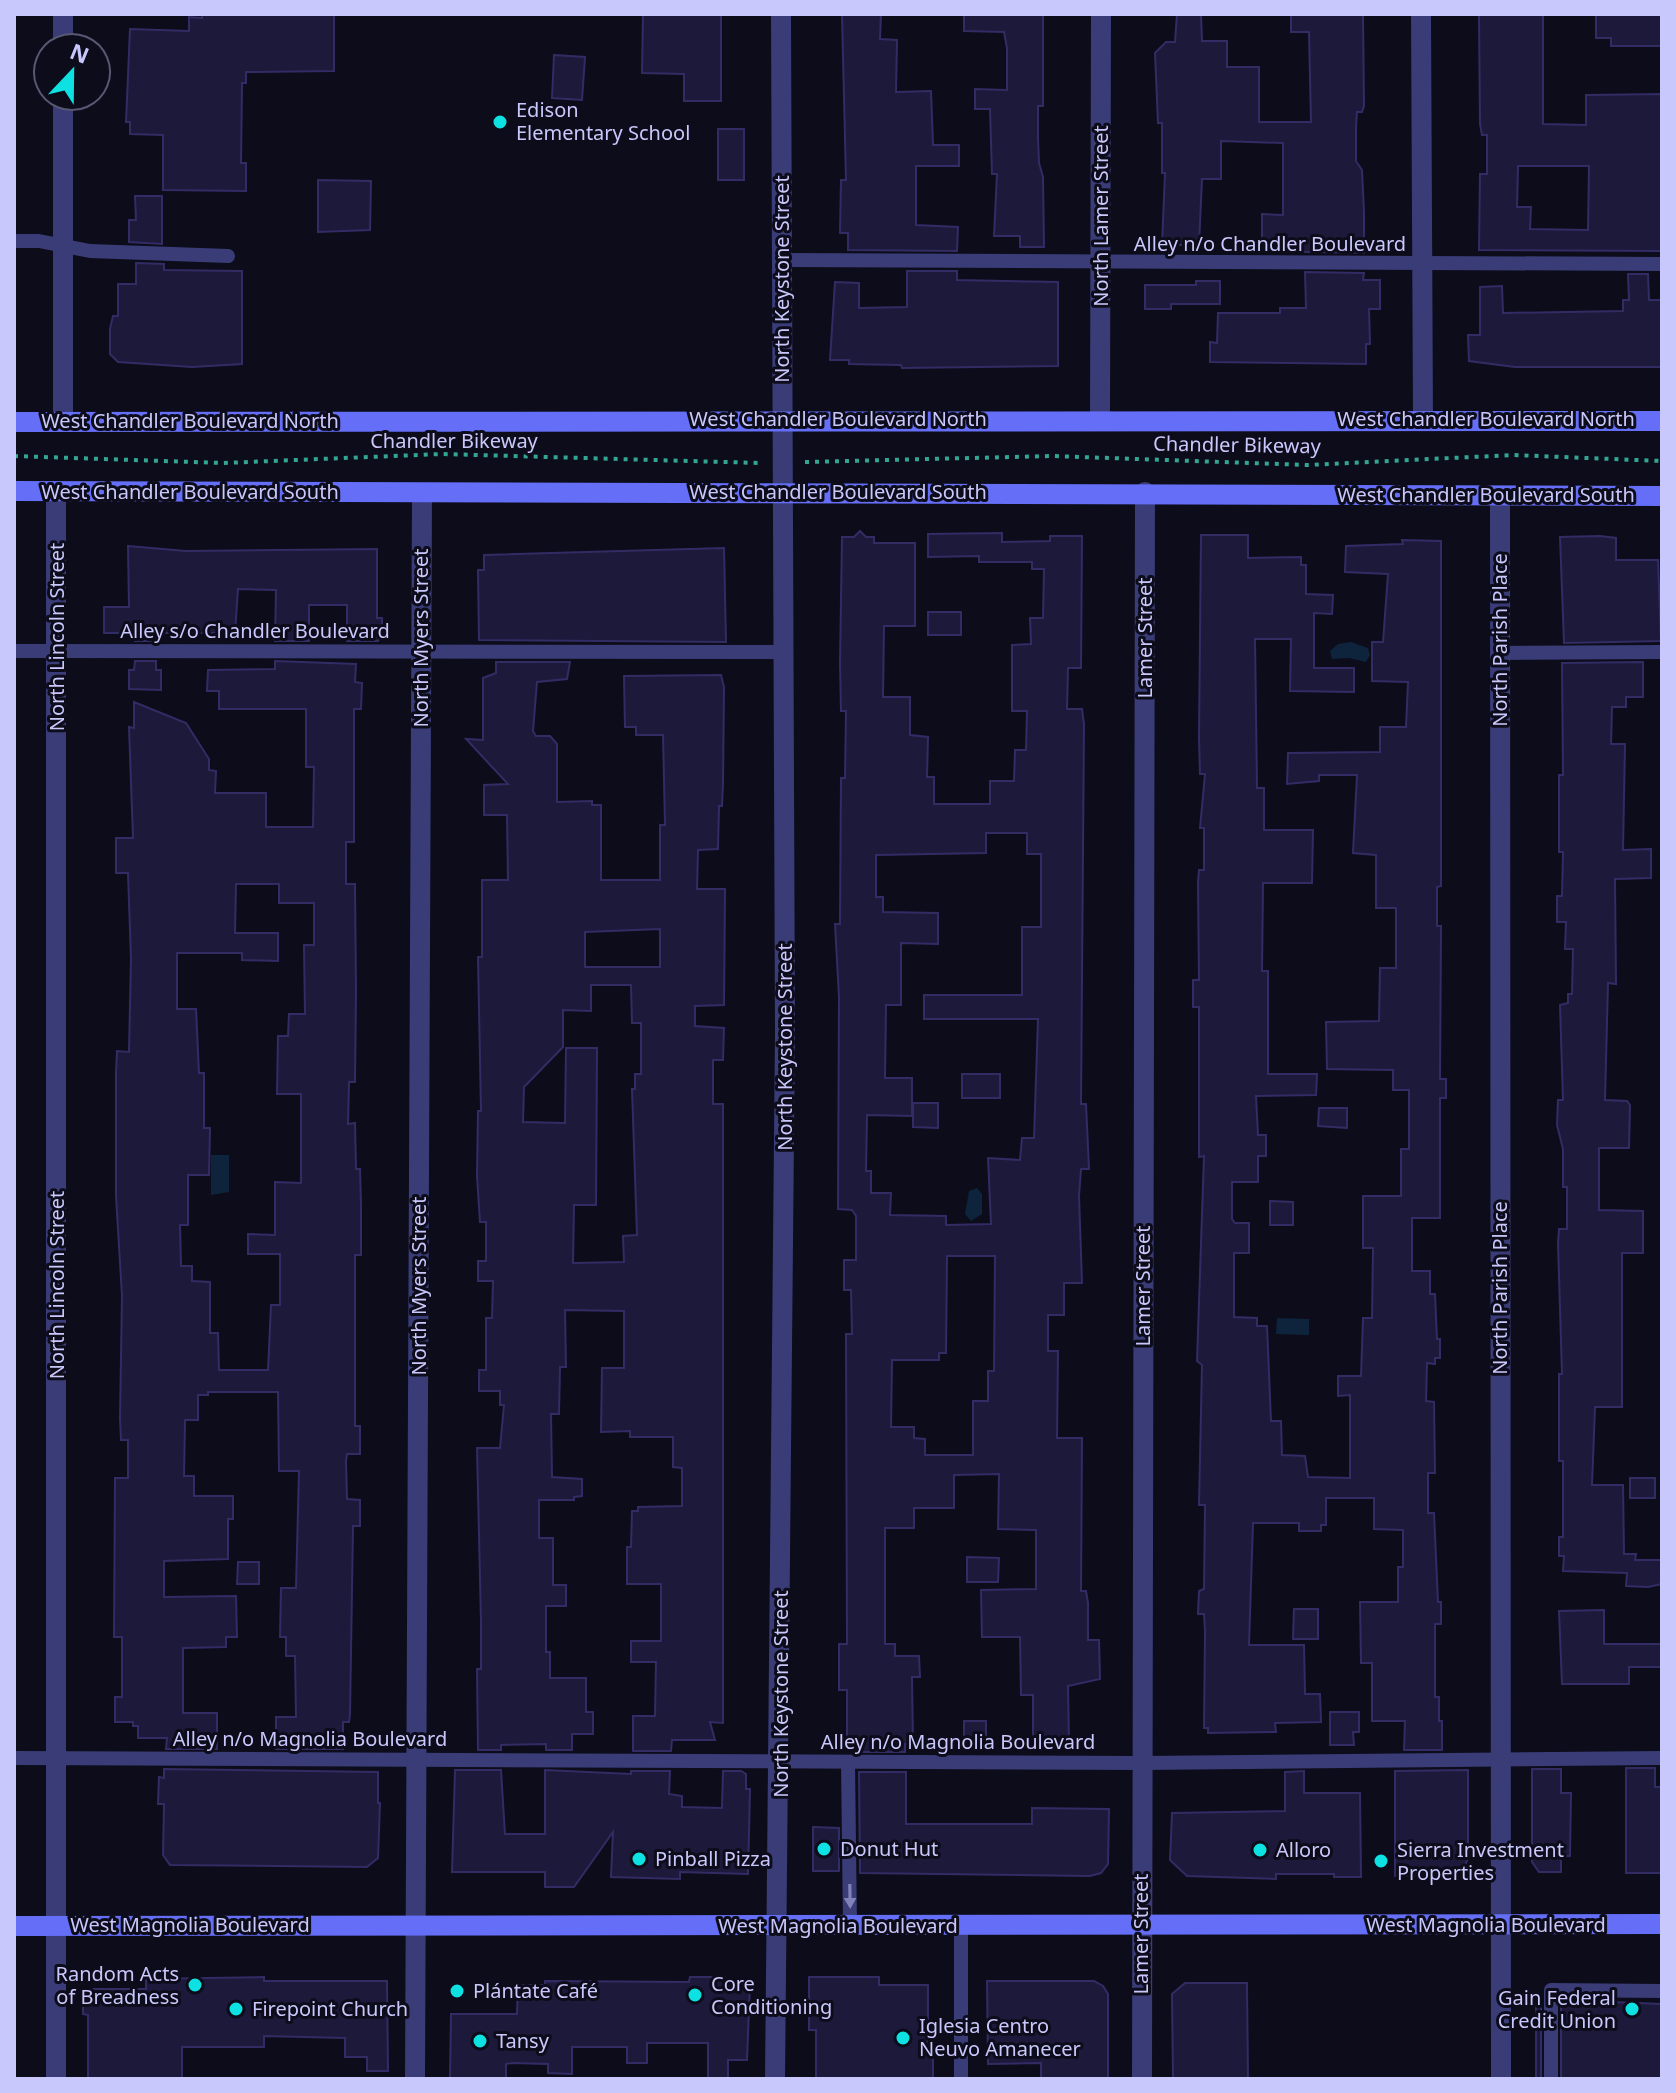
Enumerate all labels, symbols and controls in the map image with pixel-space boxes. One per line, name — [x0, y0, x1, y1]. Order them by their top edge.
north arrow — [32, 32, 112, 112]
text: N — [66, 35, 94, 70]
place label: Edison Elementary School — [516, 96, 690, 146]
marker: Edison Elementary School — [491, 113, 509, 131]
street label: North Lamer Street — [1087, 125, 1114, 307]
street label: North Keystone Street — [768, 175, 795, 383]
street label: Alley n/o Chandler Boulevard — [1134, 230, 1406, 257]
street label: West Chandler Boulevard North — [689, 405, 987, 432]
street label: West Chandler Boulevard North — [1337, 405, 1635, 432]
street label: West Chandler Boulevard North — [41, 407, 339, 434]
street label: Chandler Bikeway — [370, 427, 539, 454]
street label: Chandler Bikeway — [1153, 430, 1322, 459]
street label: West Chandler Boulevard South — [41, 478, 339, 505]
street label: West Chandler Boulevard South — [689, 478, 987, 505]
street label: West Chandler Boulevard South — [1337, 481, 1635, 508]
street label: North Lincoln Street — [43, 543, 70, 731]
street label: North Myers Street — [407, 549, 434, 727]
street label: North Parish Place — [1486, 553, 1513, 727]
street label: Lamer Street — [1131, 578, 1158, 698]
street label: Alley s/o Chandler Boulevard — [120, 617, 390, 644]
street label: North Keystone Street — [771, 943, 798, 1151]
street label: North Lincoln Street — [43, 1191, 70, 1379]
street label: North Myers Street — [405, 1197, 432, 1375]
street label: North Parish Place — [1486, 1201, 1513, 1375]
street label: Lamer Street — [1129, 1226, 1156, 1346]
street label: North Keystone Street — [767, 1590, 794, 1798]
street label: Alley n/o Magnolia Boulevard — [173, 1725, 447, 1752]
street label: Alley n/o Magnolia Boulevard — [821, 1728, 1095, 1755]
place label: Donut Hut — [840, 1835, 938, 1862]
place label: Alloro — [1276, 1836, 1331, 1863]
place label: Sierra Investment Properties — [1397, 1836, 1564, 1886]
marker: Donut Hut — [815, 1840, 833, 1858]
marker: Alloro — [1251, 1841, 1269, 1859]
place label: Pinball Pizza — [655, 1845, 771, 1872]
marker: Pinball Pizza — [630, 1850, 648, 1868]
marker: Sierra Investment Properties — [1372, 1852, 1390, 1870]
street label: Lamer Street — [1127, 1874, 1154, 1994]
one-way arrow — [844, 1884, 856, 1909]
street label: West Magnolia Boulevard — [70, 1911, 310, 1938]
street label: West Magnolia Boulevard — [1366, 1911, 1606, 1938]
street label: West Magnolia Boulevard — [718, 1912, 958, 1939]
place label: Random Acts of Breadness — [56, 1960, 179, 2010]
place label: Core Conditioning — [711, 1970, 832, 2020]
marker: Random Acts of Breadness — [186, 1976, 204, 1994]
place label: Plántate Café — [473, 1977, 598, 2004]
marker: Plántate Café — [448, 1982, 466, 2000]
place label: Gain Federal Credit Union — [1498, 1984, 1616, 2034]
marker: Core Conditioning — [686, 1986, 704, 2004]
place label: Firepoint Church — [252, 1995, 408, 2022]
marker: Firepoint Church — [227, 2000, 245, 2018]
marker: Gain Federal Credit Union — [1623, 2000, 1641, 2018]
place label: Iglesia Centro Neuvo Amanecer — [919, 2012, 1081, 2062]
place label: Tansy — [496, 2027, 550, 2054]
marker: Iglesia Centro Neuvo Amanecer — [894, 2029, 912, 2047]
marker: Tansy — [471, 2032, 489, 2050]

